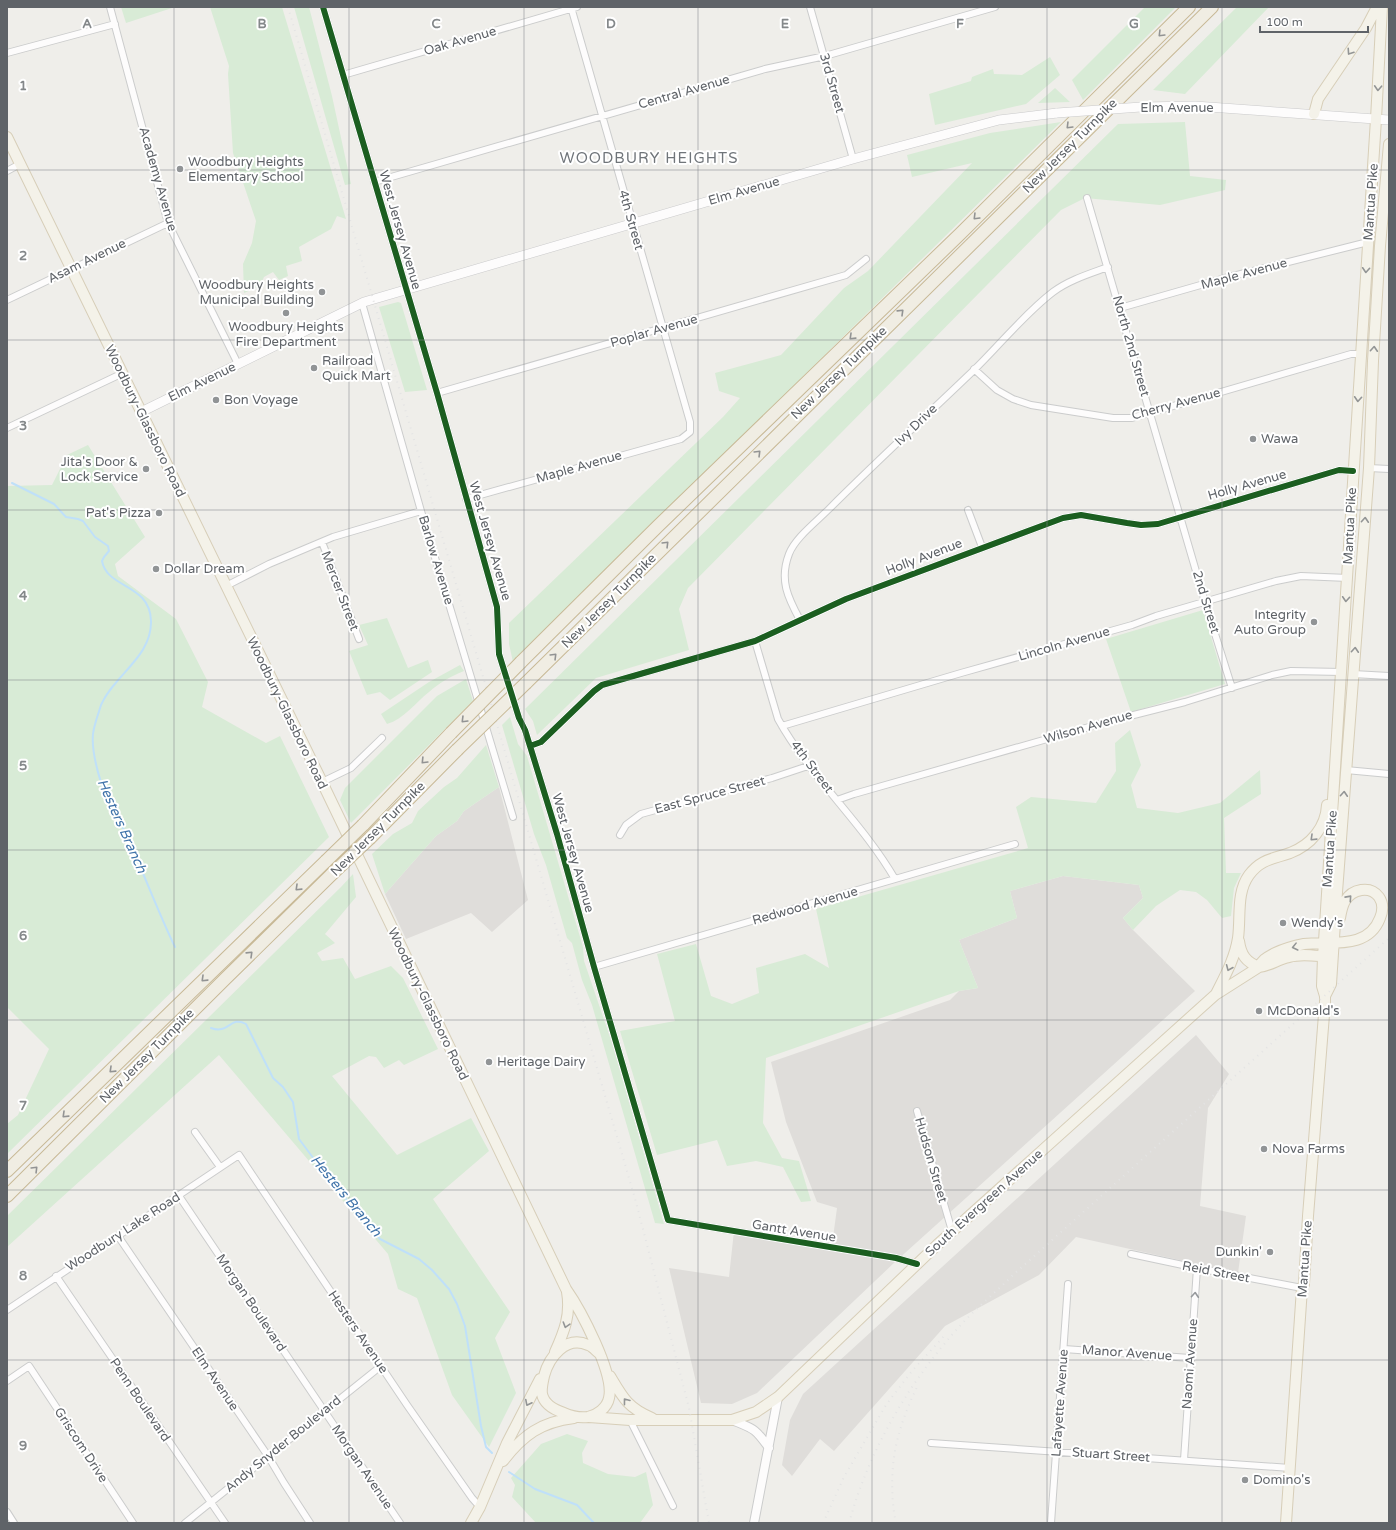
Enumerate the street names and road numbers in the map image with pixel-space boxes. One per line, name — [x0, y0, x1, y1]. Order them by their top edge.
street label: Oak Avenue — [422, 23, 498, 59]
street label: 3rd Street — [816, 51, 848, 115]
street label: Central Avenue — [636, 71, 732, 113]
street label: New Jersey Turnpike — [1019, 95, 1121, 197]
street label: Elm Avenue — [1140, 100, 1214, 116]
street label: Academy Avenue — [135, 125, 181, 233]
street label: Mantua Pike — [1360, 163, 1382, 241]
street label: West Jersey Avenue — [375, 169, 425, 291]
street label: Elm Avenue — [707, 173, 781, 209]
street label: 4th Street — [615, 188, 647, 252]
street label: Asam Avenue — [45, 235, 129, 287]
street label: Maple Avenue — [1199, 255, 1289, 293]
street label: North 2nd Street — [1109, 294, 1153, 398]
street label: Poplar Avenue — [608, 311, 700, 351]
street label: New Jersey Turnpike — [788, 323, 890, 423]
street label: Woodbury-Glassboro Road — [101, 342, 189, 500]
street label: Elm Avenue — [166, 359, 238, 405]
street label: Cherry Avenue — [1130, 384, 1222, 424]
street label: Ivy Drive — [891, 401, 941, 449]
street label: Maple Avenue — [534, 447, 624, 487]
street label: Holly Avenue — [1206, 466, 1288, 504]
street label: West Jersey Avenue — [465, 480, 515, 602]
street label: Mantua Pike — [1340, 487, 1360, 565]
street label: Barlow Avenue — [415, 513, 457, 607]
street label: Holly Avenue — [883, 535, 965, 579]
street label: Mercer Street — [317, 549, 363, 633]
street label: New Jersey Turnpike — [558, 550, 660, 652]
street label: 2nd Street — [1189, 569, 1223, 635]
street label: Lincoln Avenue — [1016, 623, 1112, 665]
street label: Woodbury-Glassboro Road — [243, 634, 331, 792]
street label: Wilson Avenue — [1042, 707, 1134, 747]
street label: 4th Street — [787, 738, 837, 796]
street label: East Spruce Street — [653, 773, 767, 817]
street label: New Jersey Turnpike — [327, 778, 429, 880]
street label: West Jersey Avenue — [548, 792, 598, 914]
street label: Mantua Pike — [1319, 810, 1341, 888]
street label: Redwood Avenue — [750, 883, 860, 929]
street label: Woodbury-Glassboro Road — [384, 925, 472, 1083]
street label: New Jersey Turnpike — [96, 1005, 198, 1107]
street label: Hudson Street — [911, 1115, 951, 1205]
street label: South Evergreen Avenue — [922, 1146, 1046, 1260]
street label: Woodbury Lake Road — [63, 1189, 183, 1275]
street label: Gantt Avenue — [751, 1216, 837, 1246]
street label: Mantua Pike — [1294, 1220, 1316, 1298]
street label: Morgan Boulevard — [212, 1251, 290, 1355]
street label: Reid Street — [1181, 1258, 1251, 1286]
street label: Hesters Avenue — [324, 1288, 392, 1376]
street label: Naomi Avenue — [1179, 1318, 1201, 1410]
street label: Manor Avenue — [1081, 1342, 1173, 1364]
street label: Elm Avenue — [188, 1344, 242, 1414]
street label: Lafayette Avenue — [1048, 1349, 1072, 1457]
street label: Penn Boulevard — [106, 1355, 174, 1445]
street label: Andy Snyder Boulevard — [222, 1392, 344, 1496]
street label: Griscom Drive — [51, 1404, 111, 1486]
street label: Morgan Avenue — [328, 1422, 396, 1512]
street label: Stuart Street — [1071, 1444, 1151, 1466]

